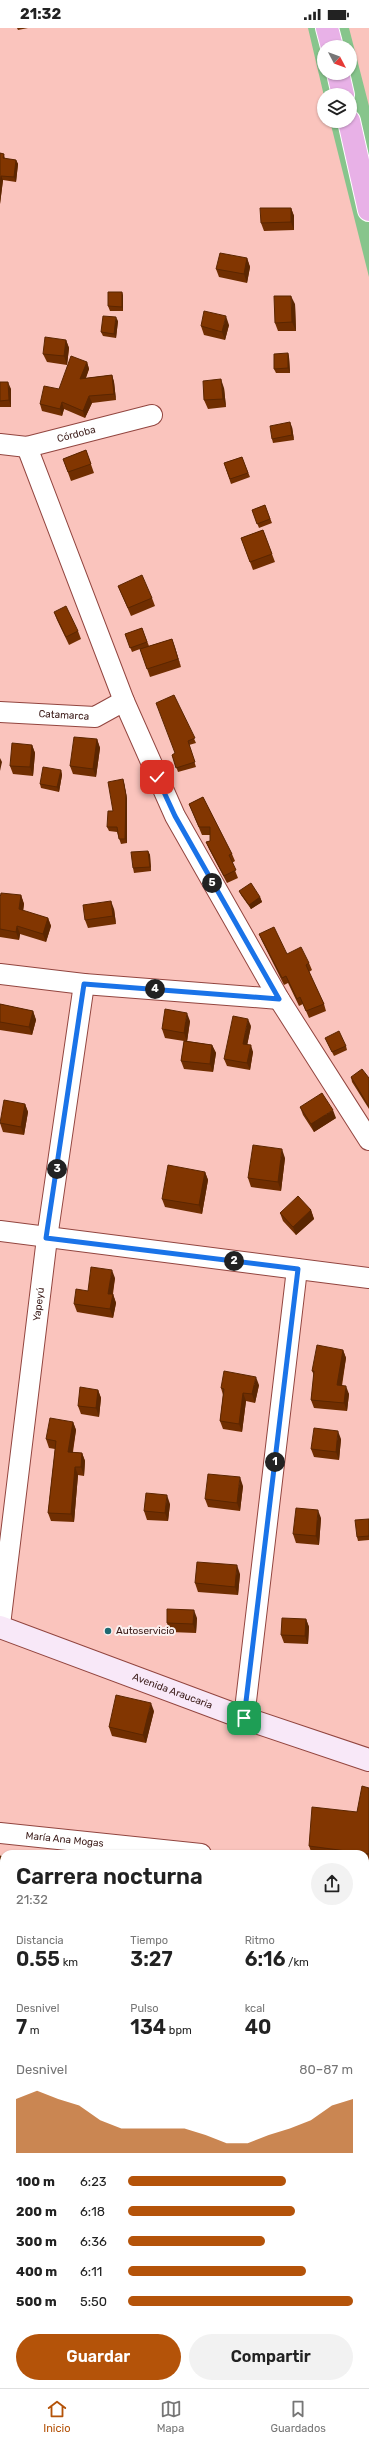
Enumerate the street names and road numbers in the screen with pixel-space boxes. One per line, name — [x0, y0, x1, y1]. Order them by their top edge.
street label: Córdoba — [56, 424, 97, 445]
street label: Catamarca — [38, 708, 90, 723]
street label: Yapeyú — [31, 1287, 47, 1322]
street label: Avenida Araucaria — [131, 1671, 214, 1712]
street label: María Ana Mogas — [25, 1830, 104, 1850]

